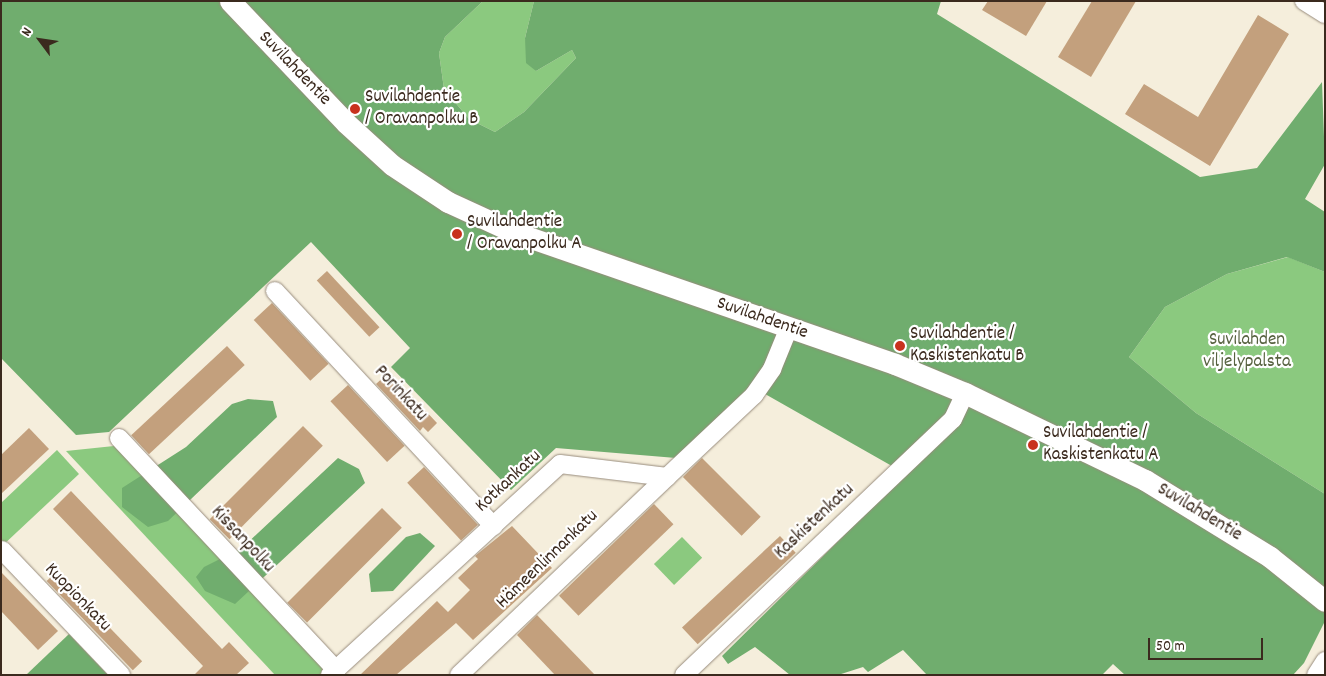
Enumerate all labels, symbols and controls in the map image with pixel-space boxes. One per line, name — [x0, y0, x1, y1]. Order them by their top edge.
north arrow — [15, 15, 65, 65]
text: N — [17, 24, 37, 40]
street label: Suvilahdentie — [253, 27, 335, 111]
place label: Suvilahdentie / Oravanpolku B — [365, 87, 478, 131]
marker: Suvilahdentie / Oravanpolku B — [349, 103, 361, 115]
place label: Suvilahdentie / Oravanpolku A — [467, 212, 582, 256]
marker: Suvilahdentie / Oravanpolku A — [451, 228, 463, 240]
street label: Suvilahdentie — [713, 293, 811, 345]
place label: Suvilahdentie / Kaskistenkatu B — [910, 324, 1024, 368]
park label: Suvilahden viljelypalsta — [1203, 330, 1291, 374]
marker: Suvilahdentie / Kaskistenkatu B — [894, 340, 906, 352]
street label: Porinkatu — [368, 361, 432, 427]
place label: Suvilahdentie / Kaskistenkatu A — [1043, 423, 1159, 467]
marker: Suvilahdentie / Kaskistenkatu A — [1027, 439, 1039, 451]
street label: Kotkankatu — [471, 446, 547, 518]
street label: Kaskistenkatu — [770, 479, 860, 565]
street label: Suvilahdentie — [1152, 479, 1246, 547]
street label: Kissanpolku — [205, 502, 279, 578]
street label: Hämeenlinnankatu — [492, 506, 604, 614]
street label: Kuopionkatu — [39, 559, 115, 637]
scale bar — [1151, 628, 1266, 660]
text: 50 m — [1156, 636, 1185, 658]

